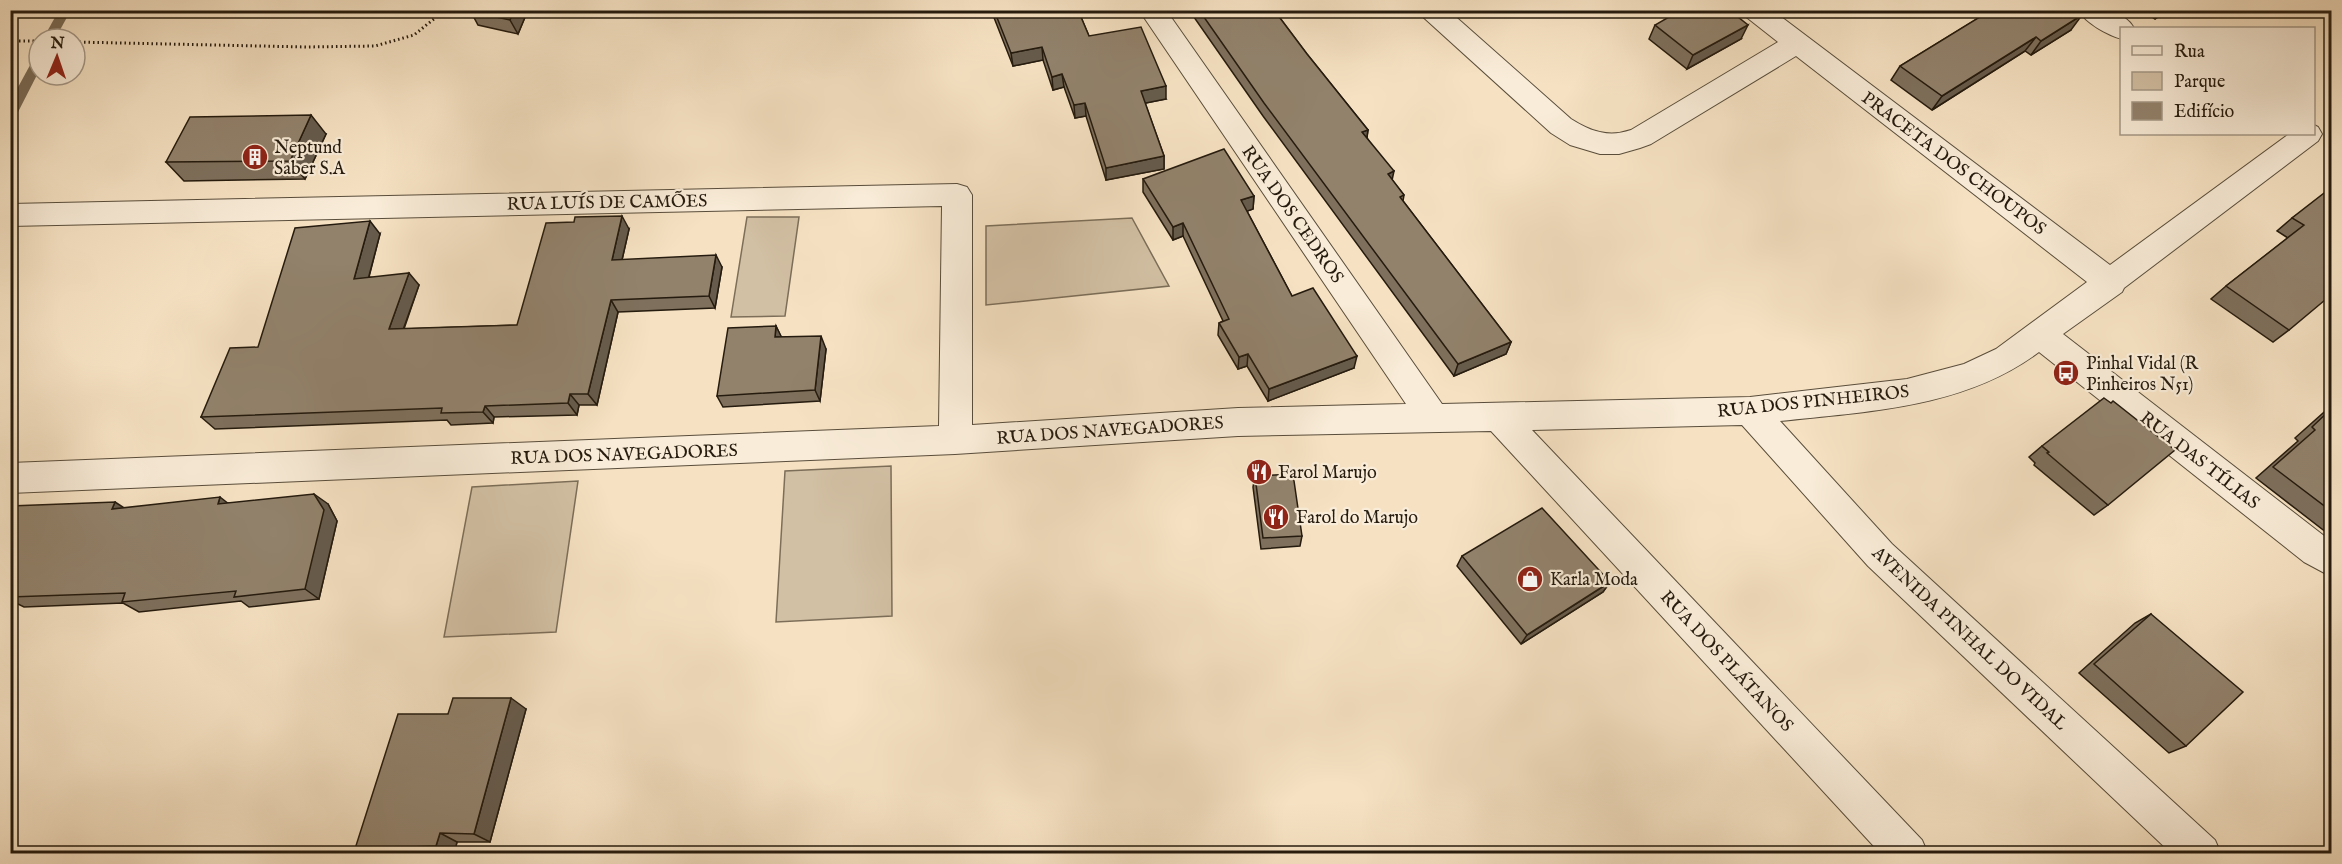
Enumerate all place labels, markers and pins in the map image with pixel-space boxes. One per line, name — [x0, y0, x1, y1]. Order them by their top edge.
place label: Neptund Saber S.A — [274, 137, 346, 181]
building icon: Neptund Saber S.A — [240, 142, 270, 172]
place label: Pinhal Vidal (R Pinheiros N51) — [2086, 353, 2199, 397]
bus stop icon: Pinhal Vidal (R Pinheiros N51) — [2051, 358, 2081, 388]
restaurant icon: Farol Marujo — [1244, 457, 1274, 487]
place label: Farol Marujo — [1278, 462, 1377, 485]
restaurant icon: Farol do Marujo — [1261, 502, 1291, 532]
place label: Farol do Marujo — [1296, 507, 1418, 530]
shop icon: Karla Moda — [1515, 564, 1545, 594]
place label: Karla Moda — [1550, 569, 1638, 592]

